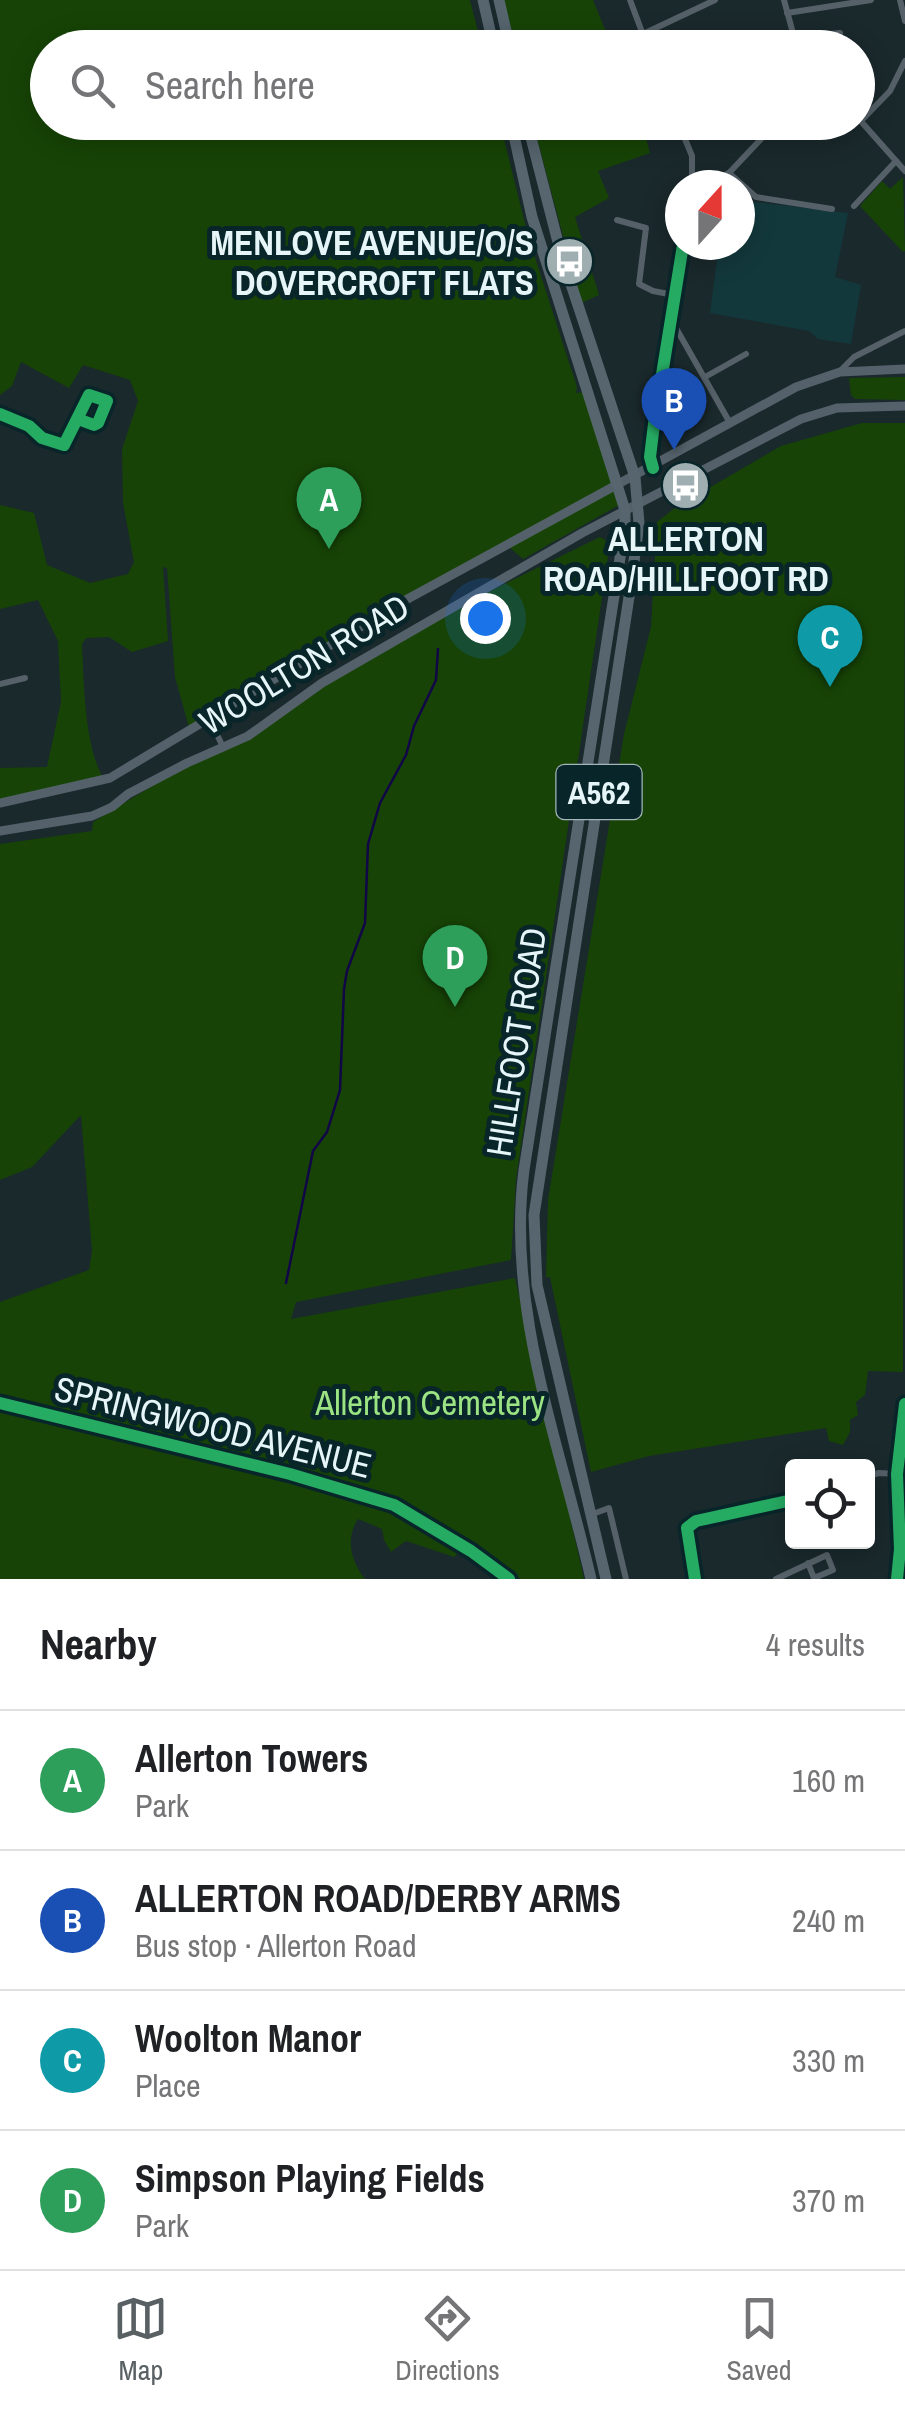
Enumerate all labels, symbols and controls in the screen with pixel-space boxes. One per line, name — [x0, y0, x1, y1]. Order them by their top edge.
search box — [30, 30, 875, 140]
icon: search — [65, 58, 120, 113]
text: Search here — [145, 60, 315, 111]
north arrow — [665, 170, 755, 260]
place label: MENLOVE AVENUE/O/S DOVERCROFT FLATS — [210, 219, 534, 306]
bus stop icon: MENLOVE AVENUE/O/S DOVERCROFT FLATS — [543, 236, 595, 288]
pin: B — [642, 368, 706, 450]
bus stop icon: ALLERTON ROAD/HILLFOOT RD — [660, 460, 712, 512]
pin: A — [296, 466, 362, 549]
place label: ALLERTON ROAD/HILLFOOT RD — [543, 515, 829, 602]
street label: WOOLTON ROAD — [190, 583, 418, 745]
your location — [460, 593, 511, 644]
pin: C — [798, 604, 862, 687]
road number: A562 — [556, 765, 642, 819]
pin: D — [422, 924, 488, 1007]
street label: HILLFOOT ROAD — [475, 924, 557, 1160]
street label: SPRINGWOOD AVENUE — [50, 1365, 376, 1489]
park label: Allerton Cemetery — [314, 1379, 545, 1426]
map controls — [785, 1459, 875, 1549]
button: locate — [785, 1459, 875, 1549]
text: Nearby — [40, 1616, 157, 1672]
text: 4 results — [766, 1623, 865, 1666]
text: Allerton Towers — [135, 1733, 368, 1784]
text: A — [63, 1759, 82, 1802]
text: 160 m — [792, 1759, 865, 1802]
text: Park — [135, 1784, 189, 1827]
text: ALLERTON ROAD/DERBY ARMS — [135, 1873, 621, 1924]
text: B — [63, 1899, 82, 1942]
text: 240 m — [792, 1899, 865, 1942]
text: Bus stop · Allerton Road — [135, 1924, 417, 1967]
text: Woolton Manor — [135, 2013, 361, 2064]
text: C — [63, 2039, 82, 2082]
text: 330 m — [792, 2039, 865, 2082]
text: Place — [135, 2064, 201, 2107]
text: Simpson Playing Fields — [135, 2153, 485, 2204]
text: D — [63, 2179, 82, 2222]
text: 370 m — [792, 2179, 865, 2222]
text: Park — [135, 2204, 189, 2247]
tab: Map — [113, 2291, 168, 2389]
tab: Directions — [395, 2291, 500, 2389]
tab: Saved — [727, 2291, 792, 2389]

